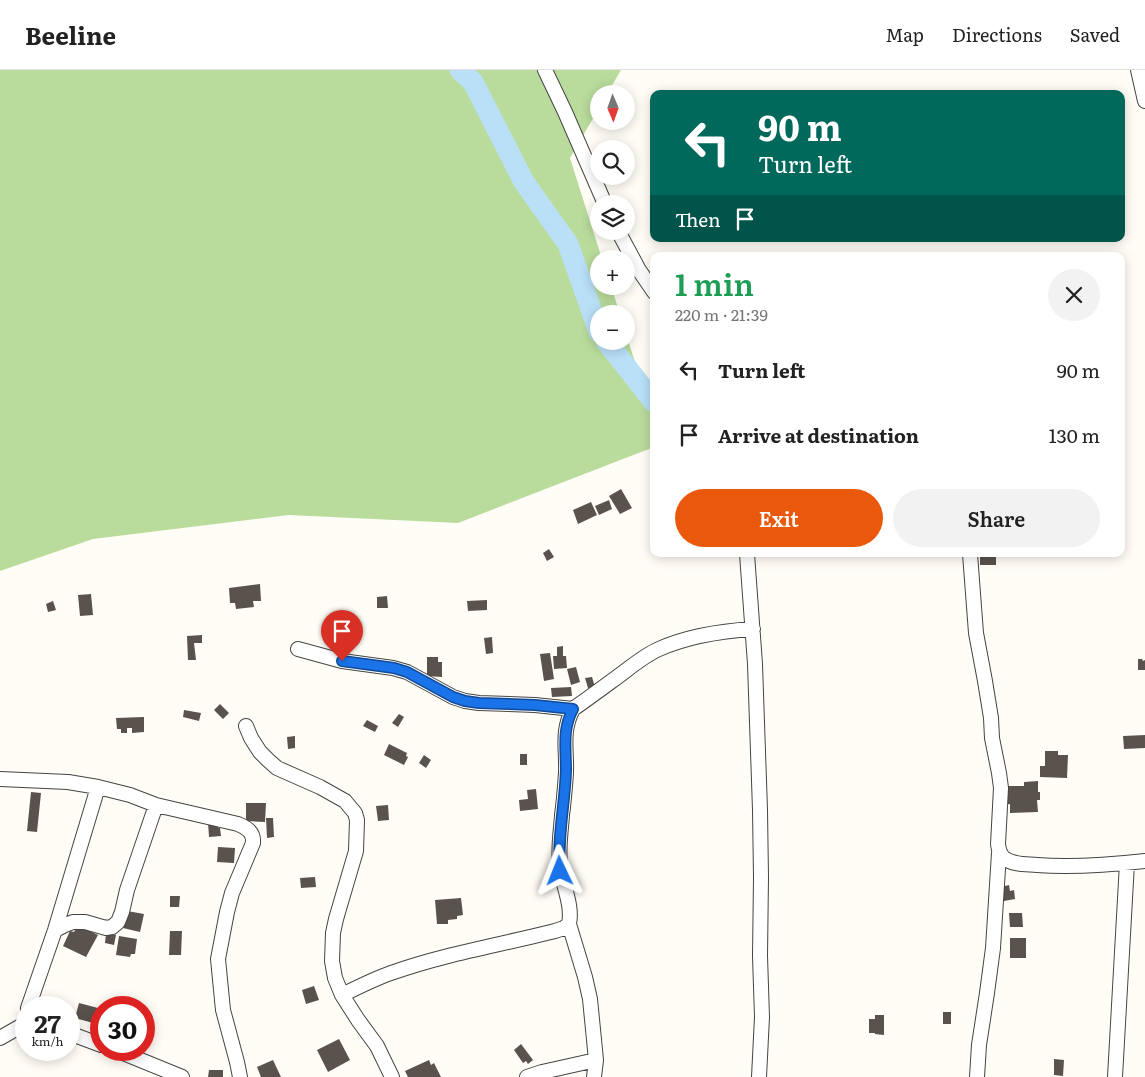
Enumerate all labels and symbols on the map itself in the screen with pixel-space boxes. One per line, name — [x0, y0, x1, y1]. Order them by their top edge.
north arrow — [590, 85, 635, 130]
pin — [321, 610, 363, 661]
position arrow — [533, 844, 585, 896]
speed limit sign: 30 — [90, 996, 155, 1061]

